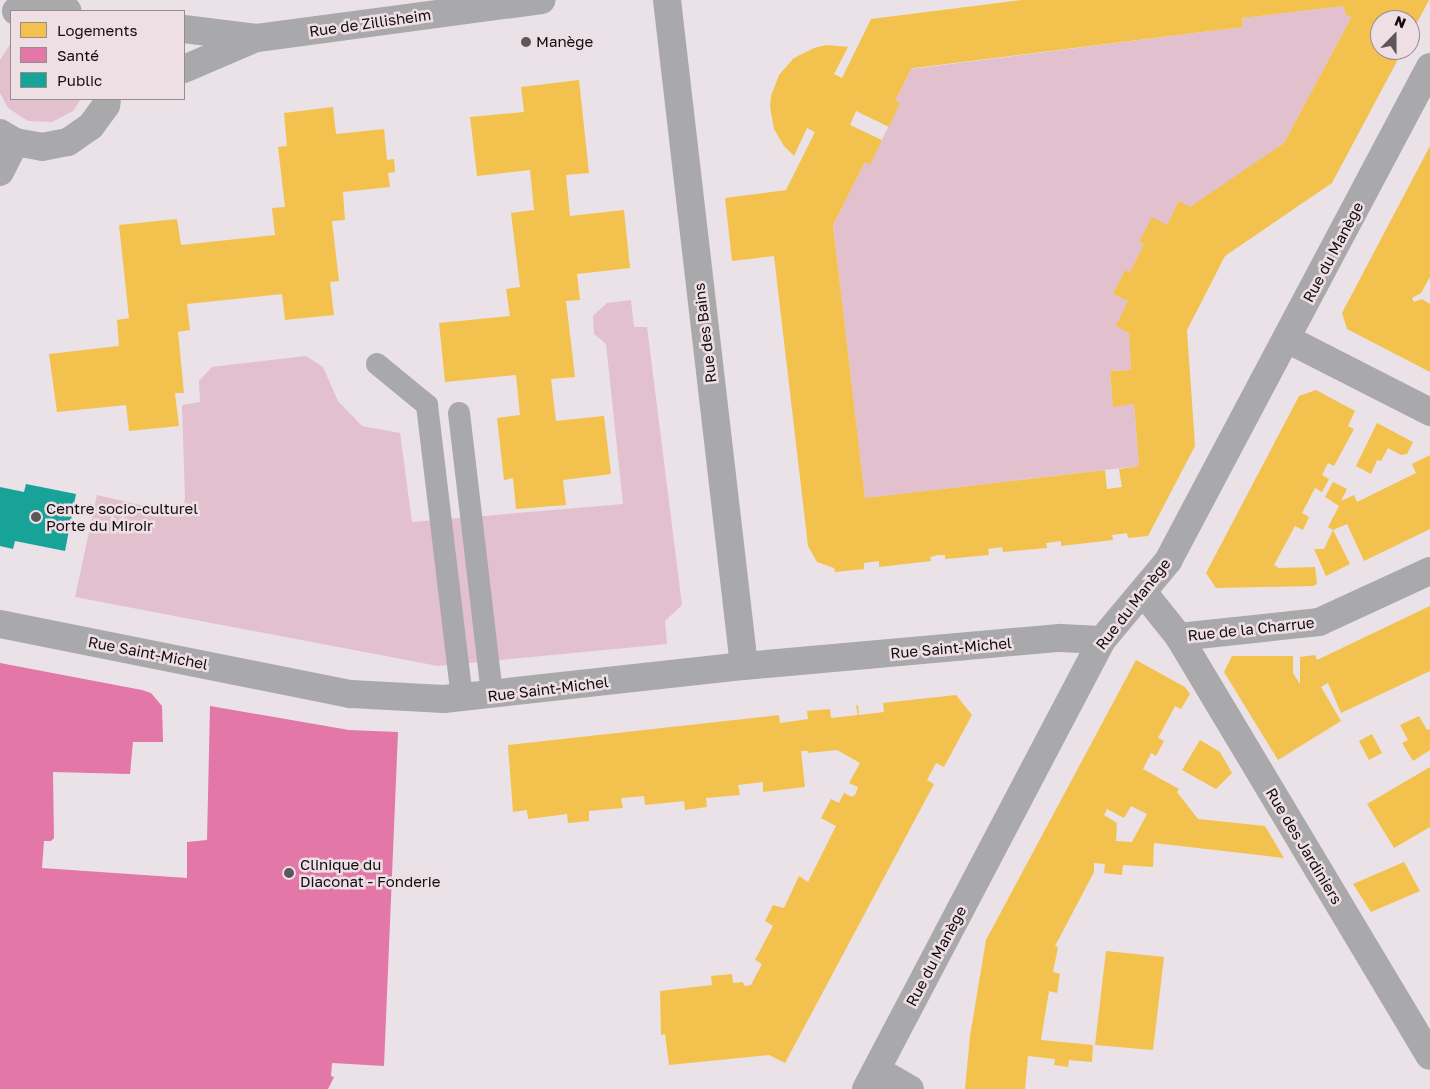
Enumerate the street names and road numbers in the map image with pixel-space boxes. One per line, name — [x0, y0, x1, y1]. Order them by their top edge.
street label: Rue de Zillisheim — [308, 6, 432, 40]
street label: Rue du Manège — [1299, 199, 1367, 305]
street label: Rue des Bains — [690, 282, 720, 384]
street label: Rue du Manège — [1092, 555, 1174, 653]
street label: Rue de la Charrue — [1187, 613, 1315, 645]
street label: Rue Saint-Michel — [86, 633, 210, 673]
street label: Rue Saint-Michel — [890, 634, 1012, 662]
street label: Rue Saint-Michel — [486, 673, 610, 705]
street label: Rue des Jardiniers — [1262, 785, 1346, 907]
street label: Rue du Manège — [902, 903, 970, 1009]

